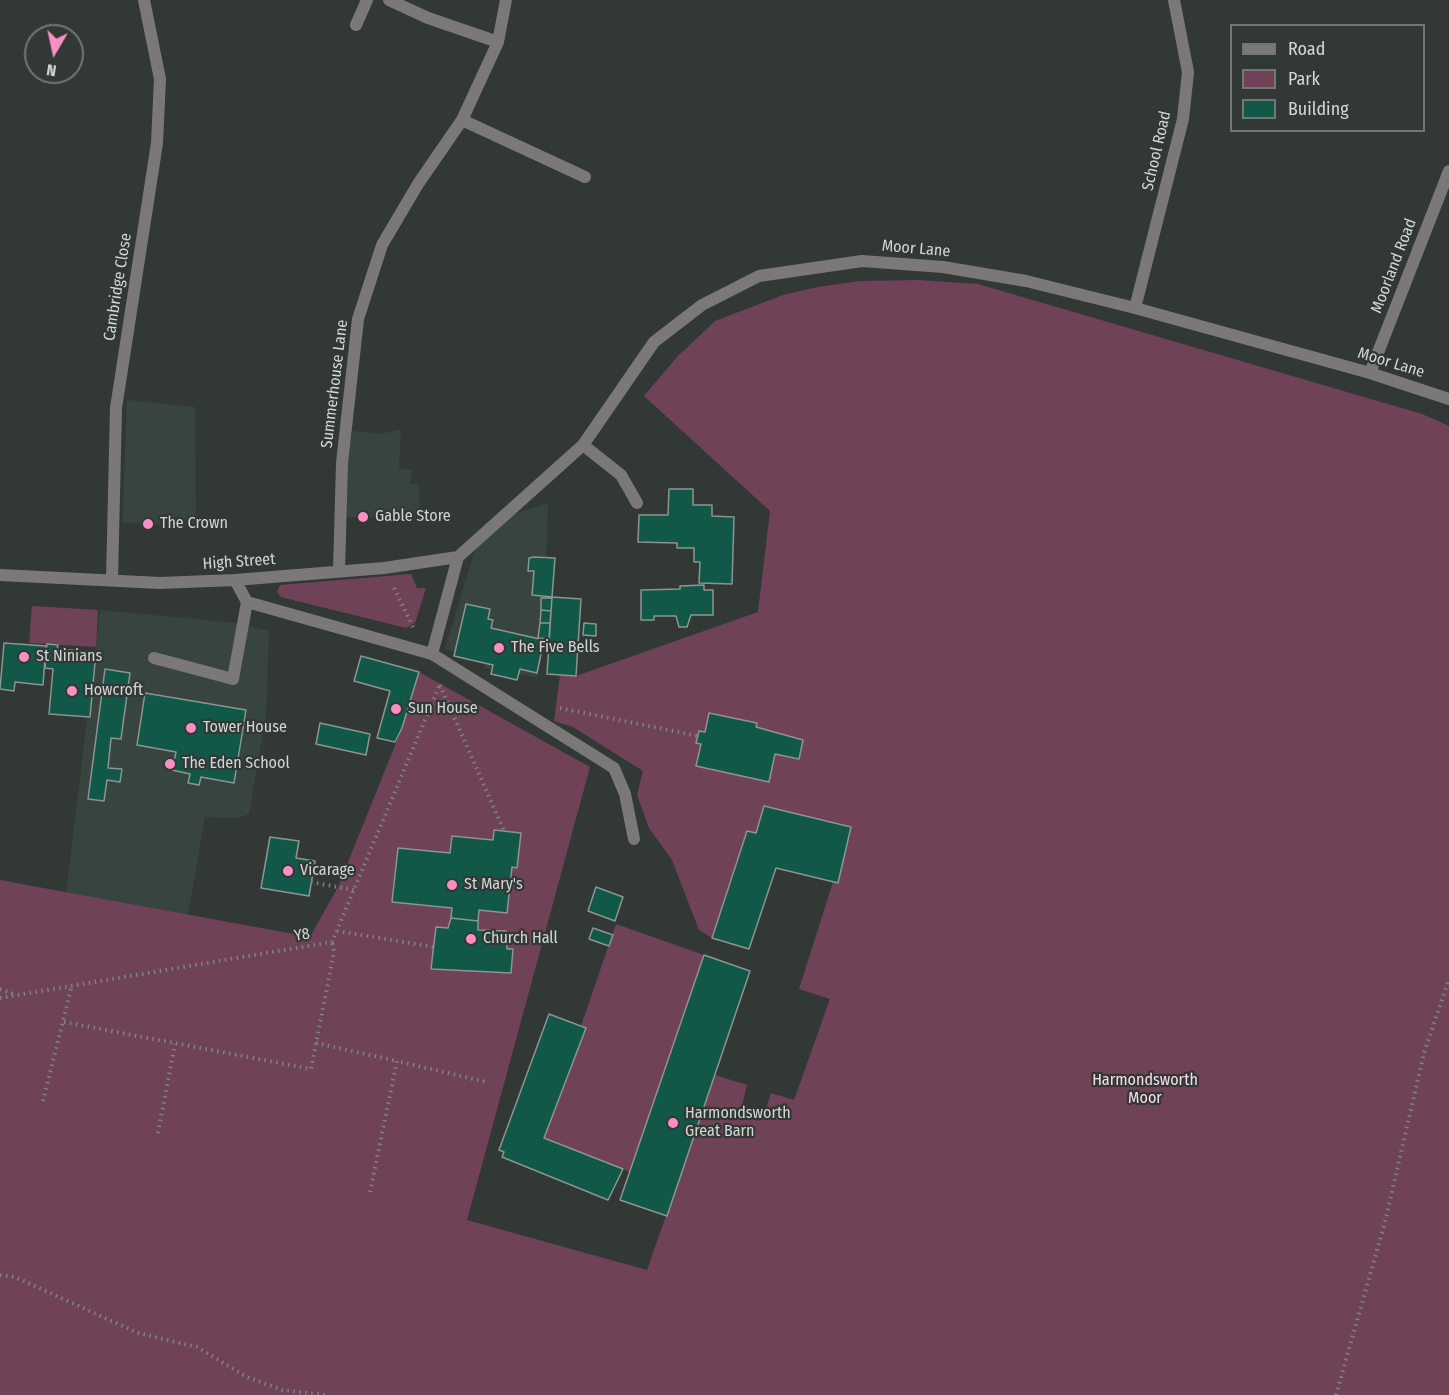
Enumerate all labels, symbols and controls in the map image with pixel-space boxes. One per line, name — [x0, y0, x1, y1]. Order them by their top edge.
north arrow — [24, 24, 84, 84]
legend — [1230, 24, 1425, 132]
text: Road — [1288, 38, 1325, 60]
text: N — [45, 60, 58, 80]
text: Park — [1288, 68, 1320, 90]
text: Building — [1288, 98, 1349, 120]
street label: School Road — [1139, 109, 1175, 193]
street label: Moorland Road — [1367, 216, 1421, 316]
street label: Cambridge Close — [100, 232, 136, 342]
street label: Moor Lane — [881, 236, 951, 262]
street label: Summerhouse Lane — [318, 319, 352, 449]
street label: Moor Lane — [1355, 344, 1427, 382]
place label: Gable Store — [375, 507, 451, 527]
marker: Gable Store — [356, 510, 370, 524]
place label: The Crown — [160, 514, 228, 534]
marker: The Crown — [141, 517, 155, 531]
street label: High Street — [202, 550, 276, 574]
place label: The Five Bells — [511, 638, 600, 658]
marker: The Five Bells — [492, 641, 506, 655]
place label: St Ninians — [36, 647, 102, 667]
marker: St Ninians — [17, 650, 31, 664]
place label: Howcroft — [84, 681, 143, 701]
marker: Howcroft — [65, 684, 79, 698]
place label: Sun House — [408, 699, 478, 719]
marker: Sun House — [389, 702, 403, 716]
place label: Tower House — [203, 718, 287, 738]
marker: Tower House — [184, 721, 198, 735]
place label: The Eden School — [182, 754, 290, 774]
marker: The Eden School — [163, 757, 177, 771]
place label: Vicarage — [300, 861, 355, 881]
marker: Vicarage — [281, 864, 295, 878]
place label: St Mary's — [464, 875, 523, 895]
marker: St Mary's — [445, 878, 459, 892]
street label: Y8 — [293, 924, 311, 946]
place label: Church Hall — [483, 929, 558, 949]
marker: Church Hall — [464, 932, 478, 946]
park label: Harmondsworth Moor — [1092, 1071, 1198, 1109]
place label: Harmondsworth Great Barn — [685, 1104, 791, 1142]
marker: Harmondsworth Great Barn — [666, 1116, 680, 1130]

